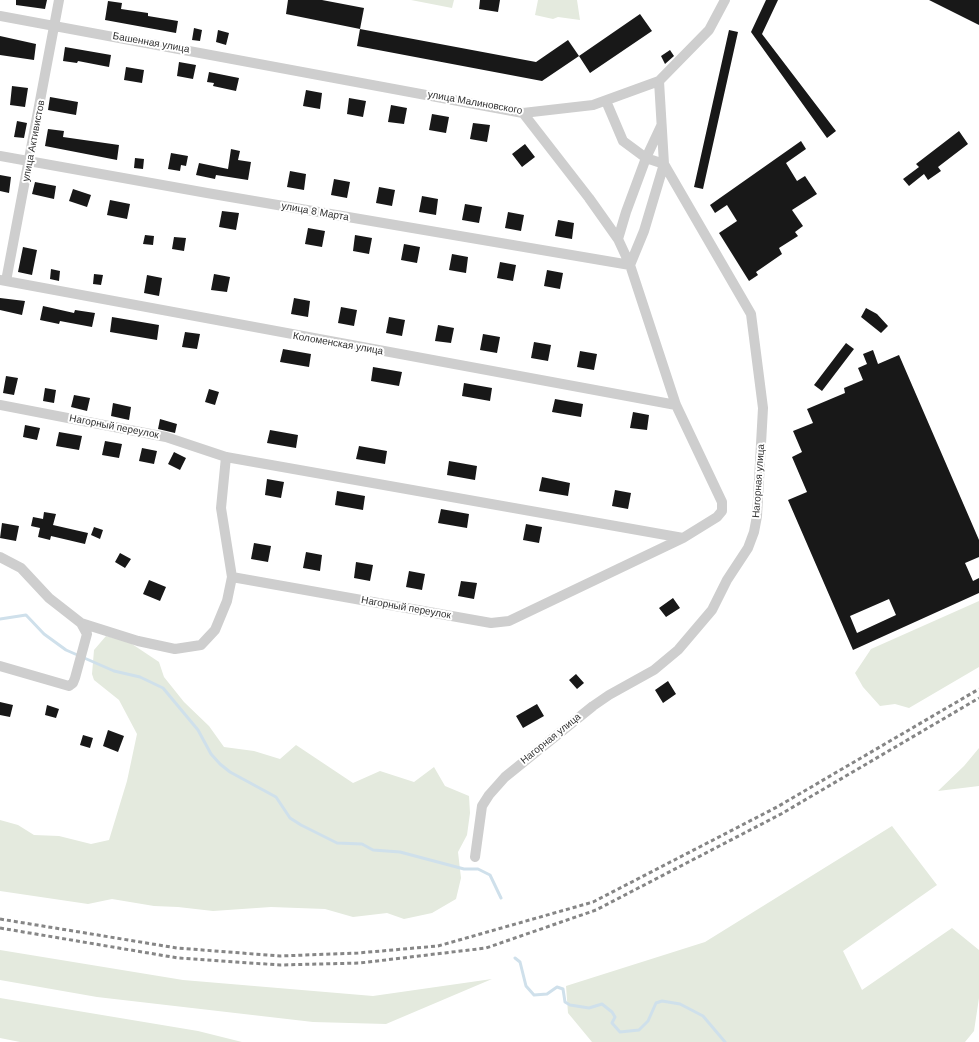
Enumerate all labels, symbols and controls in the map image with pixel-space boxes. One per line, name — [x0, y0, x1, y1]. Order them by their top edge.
street label: Башенная улица — [112, 30, 190, 56]
street label: улица Малиновского — [427, 89, 523, 117]
street label: улица Активистов — [20, 99, 48, 183]
street label: улица 8 Марта — [280, 200, 350, 224]
street label: Коломенская улица — [292, 330, 384, 358]
street label: Нагорный переулок — [68, 412, 160, 442]
street label: Нагорная улица — [750, 444, 768, 518]
street label: Нагорный переулок — [360, 594, 452, 622]
street label: Нагорная улица — [518, 711, 584, 767]

